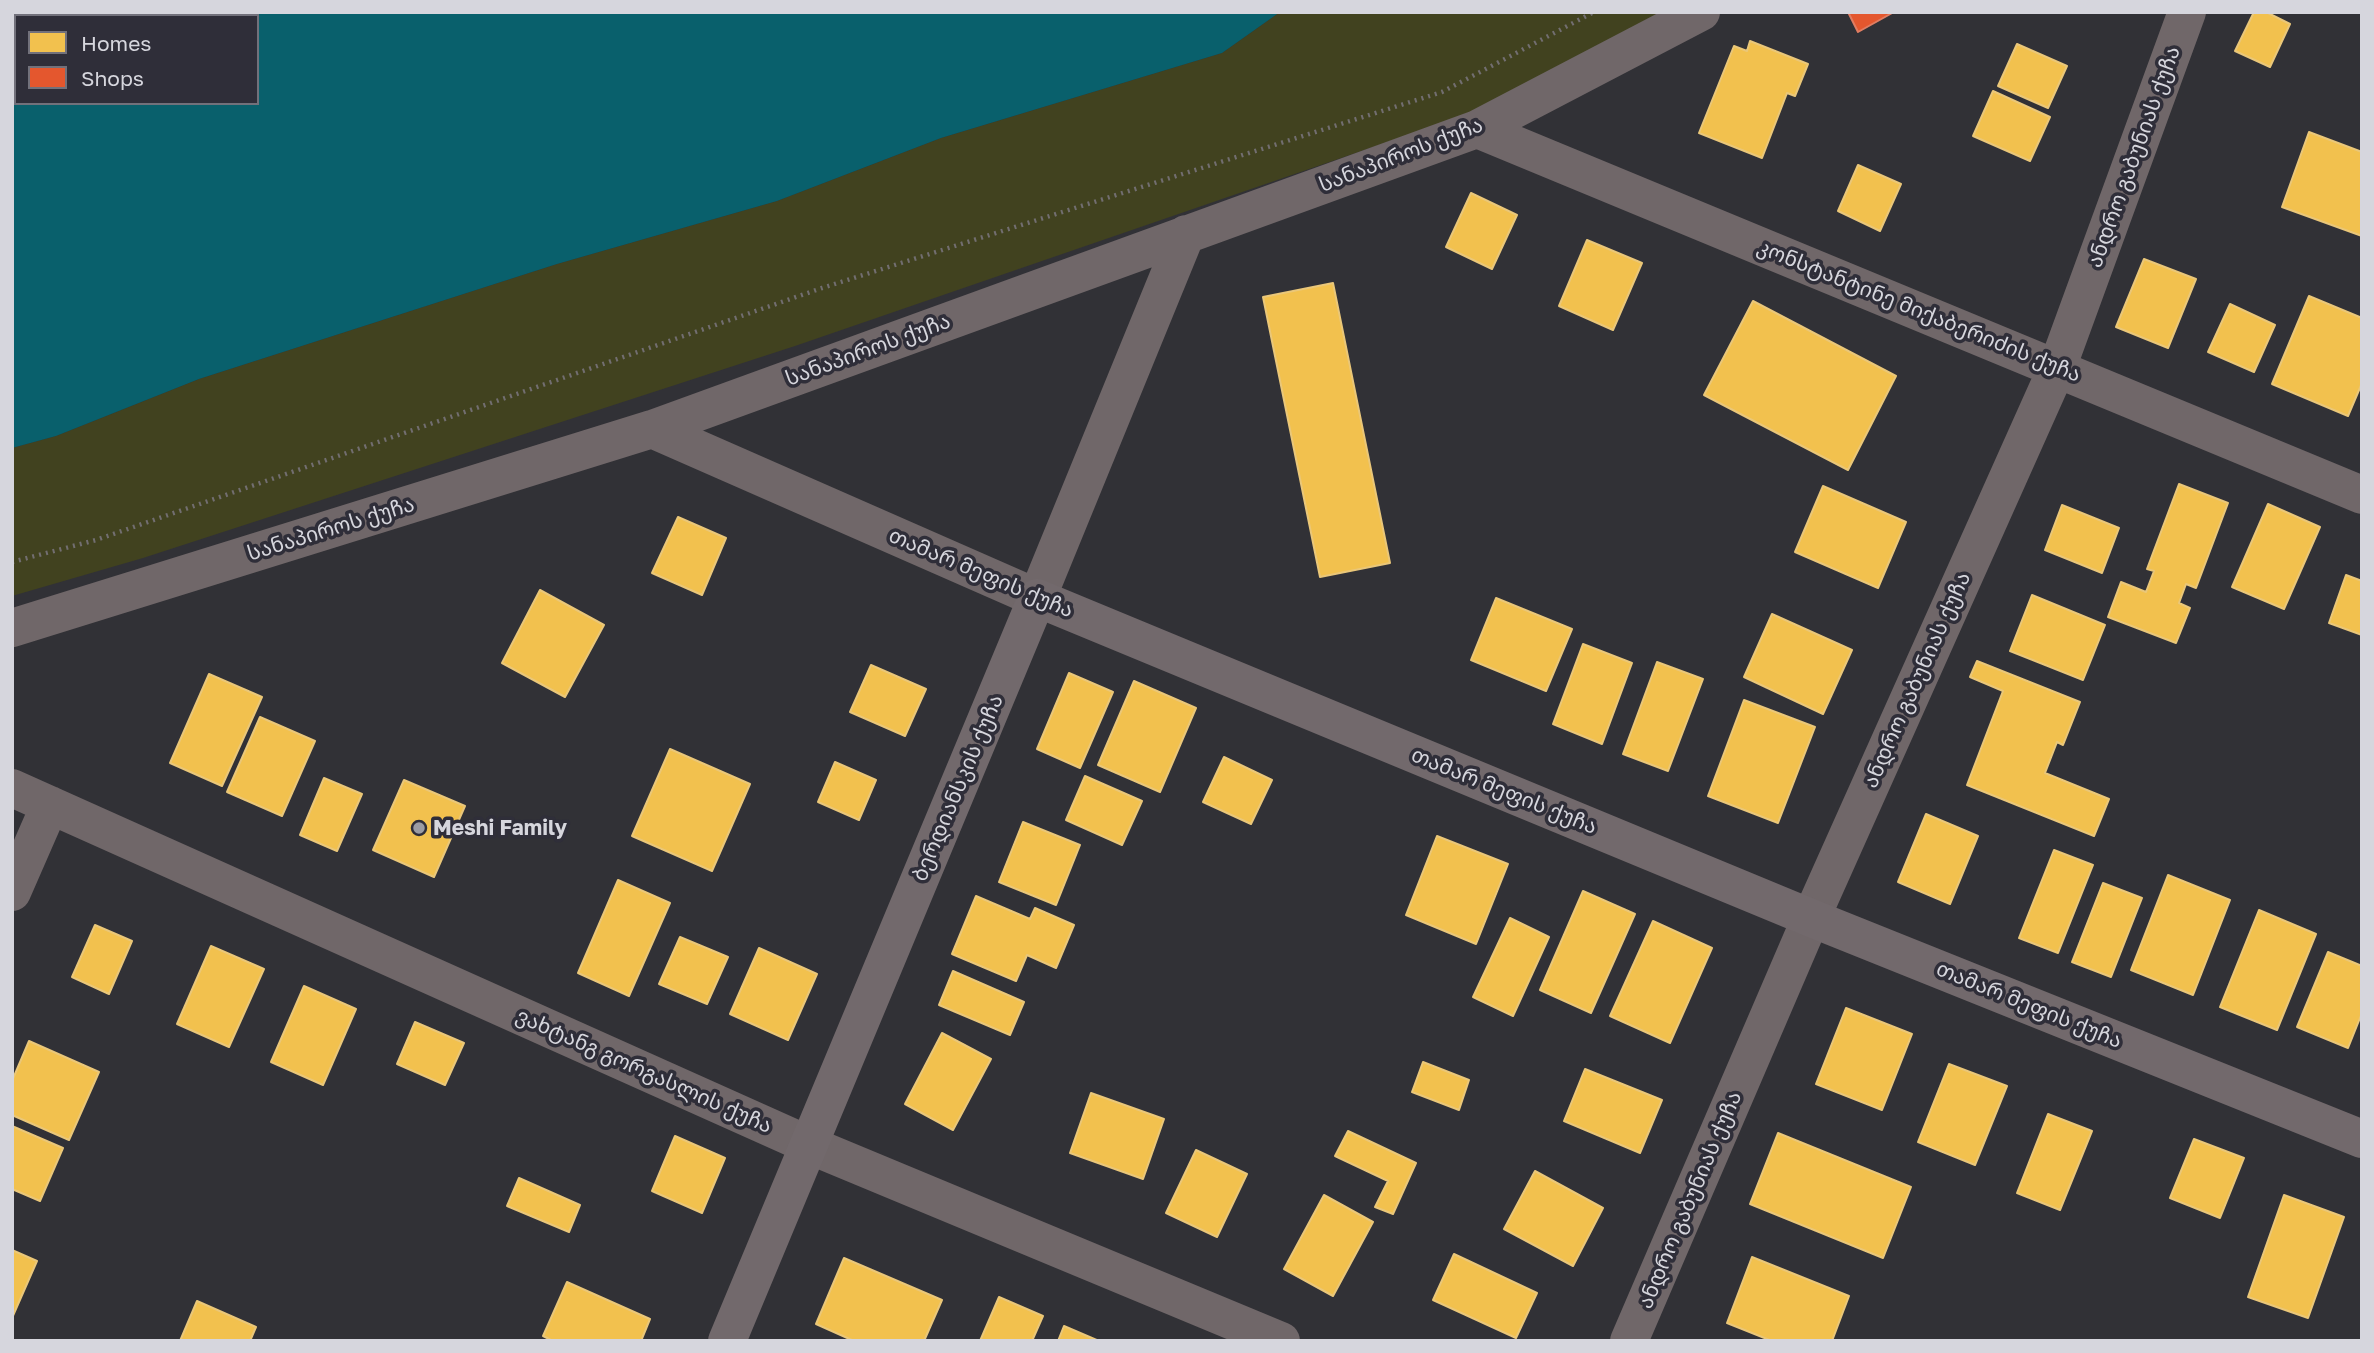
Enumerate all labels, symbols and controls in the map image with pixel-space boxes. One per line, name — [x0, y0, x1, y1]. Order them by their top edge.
legend — [14, 14, 259, 105]
text: Homes — [81, 30, 151, 56]
street label: ანდრო გაბუნიას ქუჩა — [2082, 43, 2186, 271]
text: Shops — [81, 65, 144, 91]
street label: სანაპიროს ქუჩა — [1316, 112, 1486, 198]
street label: კონსტანტინე მიქაბერიძის ქუჩა — [1754, 234, 2084, 388]
street label: სანაპიროს ქუჩა — [782, 309, 954, 391]
street label: სანაპიროს ქუჩა — [244, 492, 418, 566]
street label: თამარ მეფის ქუჩა — [885, 523, 1077, 623]
street label: ანდრო გაბუნიას ქუჩა — [1858, 568, 1976, 792]
street label: ბერდიანსკის ქუჩა — [907, 691, 1009, 885]
street label: თამარ მეფის ქუჩა — [1407, 742, 1601, 840]
place label: Meshi Family — [433, 815, 567, 841]
marker: Meshi Family — [411, 820, 427, 836]
street label: თამარ მეფის ქუჩა — [1932, 956, 2126, 1054]
street label: ვახტანგ გორგასლის ქუჩა — [512, 1003, 776, 1139]
street label: ანდრო გაბუნიას ქუჩა — [1633, 1088, 1747, 1312]

